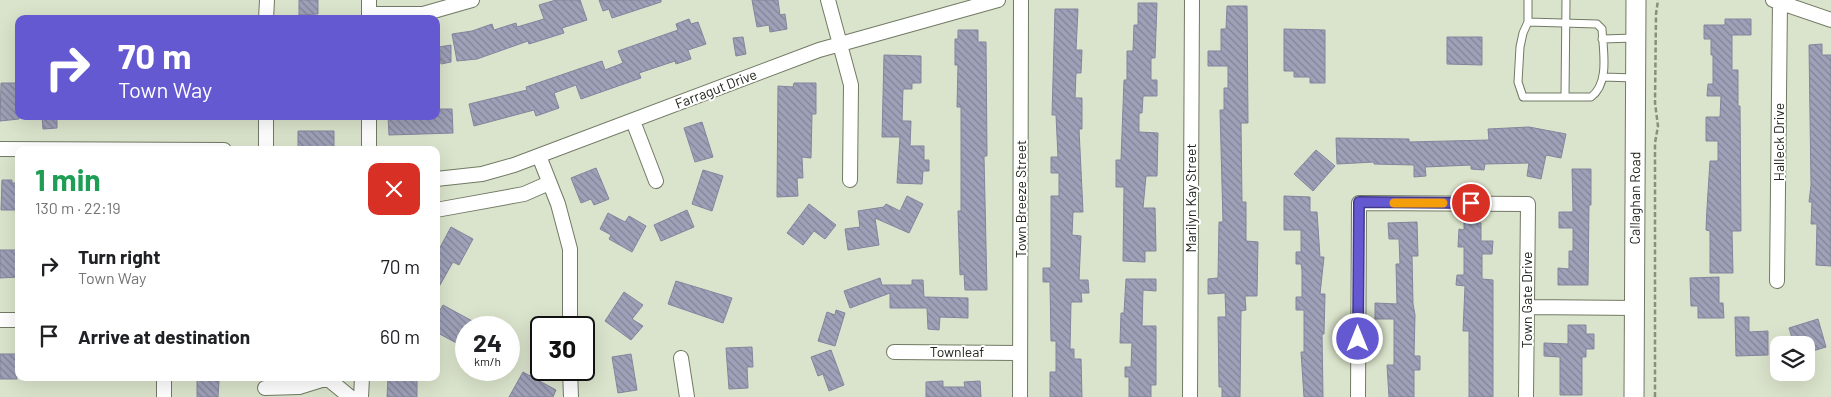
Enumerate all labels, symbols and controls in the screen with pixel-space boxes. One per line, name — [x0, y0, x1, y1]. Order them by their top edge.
text: 70 m — [118, 34, 192, 76]
icon: right — [35, 35, 100, 100]
street label: Farragut Drive — [673, 65, 759, 112]
text: Town Way — [118, 76, 212, 102]
street label: Halleck Drive — [1770, 103, 1787, 181]
street label: Town Breeze Street — [1012, 140, 1029, 258]
street label: Marilyn Kay Street — [1182, 144, 1199, 252]
street label: Callaghan Road — [1626, 152, 1643, 244]
text: 1 min — [35, 161, 101, 197]
button: close — [368, 163, 420, 215]
pin — [1450, 182, 1492, 224]
icon: arrive — [1457, 189, 1485, 217]
text: 130 m · 22:19 — [35, 198, 121, 217]
text: Turn right — [78, 245, 160, 268]
icon: right — [35, 252, 63, 280]
street label: Town Gate Drive — [1518, 252, 1535, 348]
text: 70 m — [381, 255, 420, 278]
text: Town Way — [78, 268, 146, 287]
position arrow — [1331, 312, 1383, 364]
speed limit sign: 30 — [530, 316, 595, 381]
icon: arrive — [35, 322, 63, 350]
text: Arrive at destination — [78, 325, 250, 348]
text: 60 m — [380, 325, 420, 348]
text: 24 — [473, 327, 502, 357]
map controls — [1770, 336, 1815, 381]
button: layers — [1770, 336, 1815, 381]
street label: Townleaf — [930, 343, 984, 360]
text: km/h — [474, 354, 501, 368]

